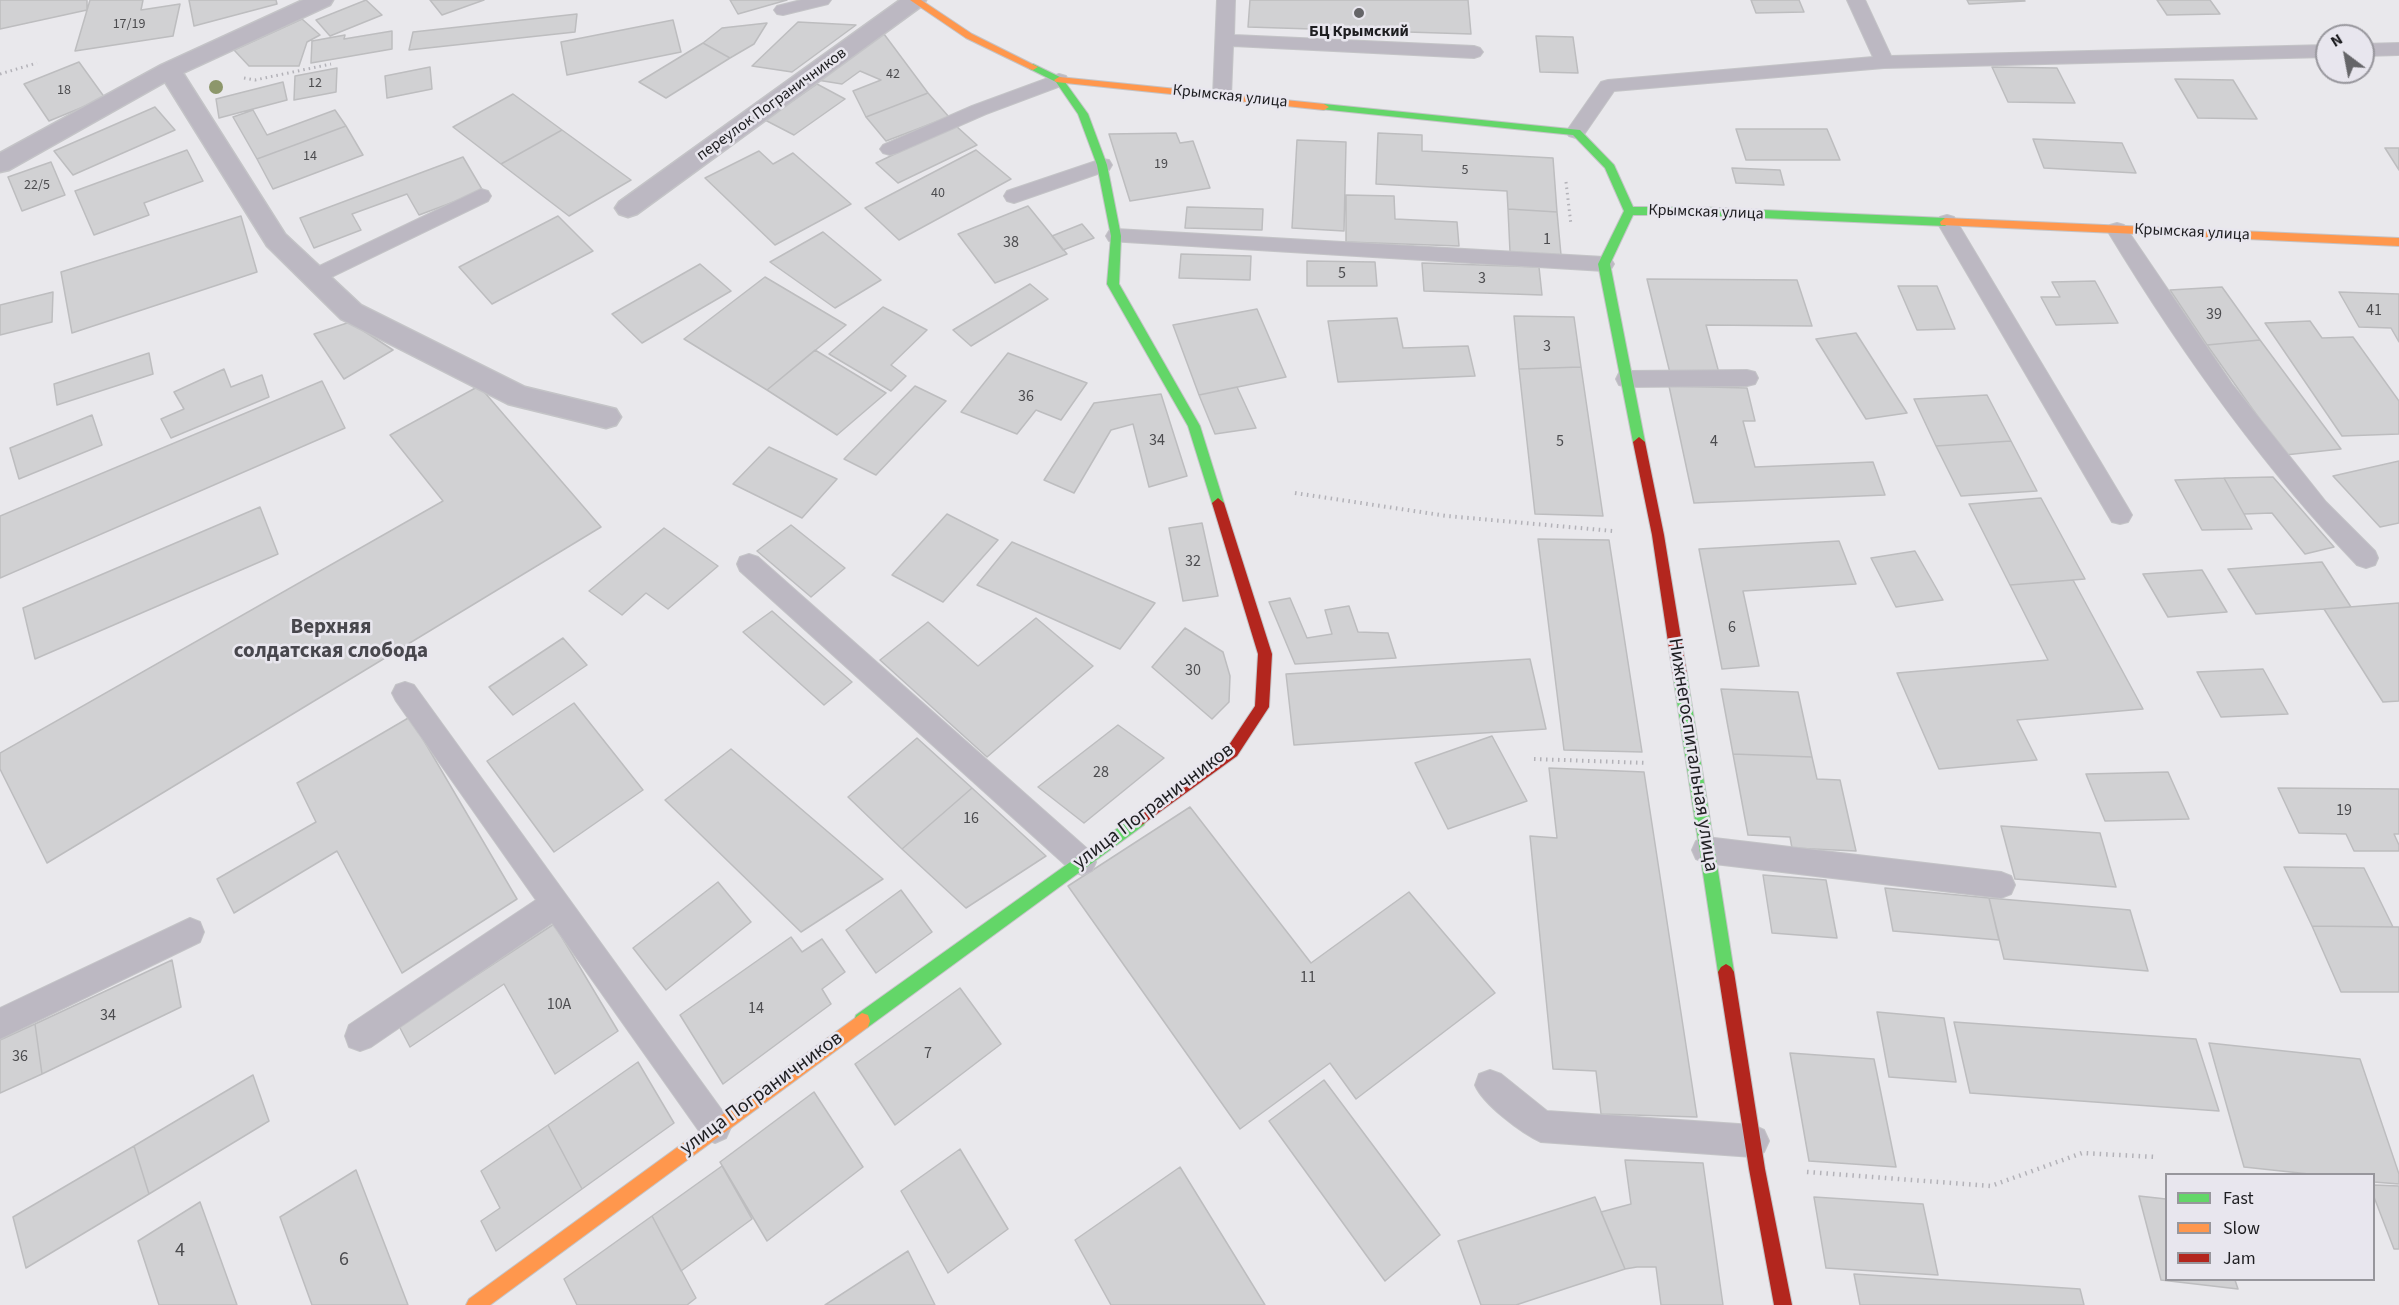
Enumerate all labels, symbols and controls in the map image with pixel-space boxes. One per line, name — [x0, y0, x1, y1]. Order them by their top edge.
marker: БЦ Крымский — [1352, 6, 1366, 20]
house number: 17/19 — [113, 17, 145, 33]
place label: БЦ Крымский — [1309, 22, 1409, 42]
north arrow — [2315, 24, 2375, 84]
text: N — [2326, 28, 2347, 53]
street label: переулок Пограничников — [693, 44, 851, 166]
house number: 42 — [886, 67, 900, 83]
house number: 12 — [308, 76, 322, 92]
street label: Крымская улица — [1172, 81, 1288, 113]
house number: 18 — [57, 83, 71, 99]
house number: 14 — [303, 149, 317, 165]
house number: 19 — [1154, 157, 1168, 173]
house number: 5 — [1462, 163, 1468, 179]
house number: 22/5 — [24, 178, 50, 194]
house number: 40 — [931, 186, 945, 202]
street label: Крымская улица — [1648, 201, 1764, 225]
street label: Крымская улица — [2134, 220, 2250, 246]
house number: 1 — [1543, 230, 1551, 250]
house number: 38 — [1003, 233, 1019, 253]
house number: 5 — [1338, 264, 1346, 284]
house number: 3 — [1478, 269, 1486, 289]
house number: 41 — [2366, 301, 2382, 321]
house number: 39 — [2206, 305, 2222, 325]
house number: 3 — [1543, 337, 1551, 357]
house number: 36 — [1018, 387, 1034, 407]
house number: 34 — [1149, 431, 1165, 451]
house number: 5 — [1556, 432, 1564, 452]
house number: 4 — [1710, 432, 1718, 452]
house number: 32 — [1185, 552, 1201, 572]
district label: Верхняя солдатская слобода — [234, 615, 428, 665]
house number: 6 — [1728, 618, 1736, 638]
street label: Нижнегоспитальная улица — [1662, 636, 1722, 874]
house number: 30 — [1185, 661, 1201, 681]
street label: улица Пограничников — [1069, 739, 1239, 875]
house number: 28 — [1093, 763, 1109, 783]
house number: 19 — [2336, 801, 2352, 821]
house number: 16 — [963, 809, 979, 829]
house number: 11 — [1300, 968, 1316, 988]
house number: 10А — [547, 995, 571, 1015]
house number: 14 — [748, 999, 764, 1019]
house number: 34 — [100, 1006, 116, 1026]
street label: улица Пограничников — [676, 1027, 848, 1161]
house number: 7 — [924, 1044, 932, 1064]
house number: 36 — [12, 1047, 28, 1067]
legend — [2165, 1173, 2375, 1281]
text: Fast — [2223, 1186, 2254, 1211]
text: Slow — [2223, 1216, 2260, 1241]
house number: 4 — [175, 1240, 185, 1264]
text: Jam — [2223, 1246, 2256, 1271]
house number: 6 — [339, 1249, 349, 1273]

